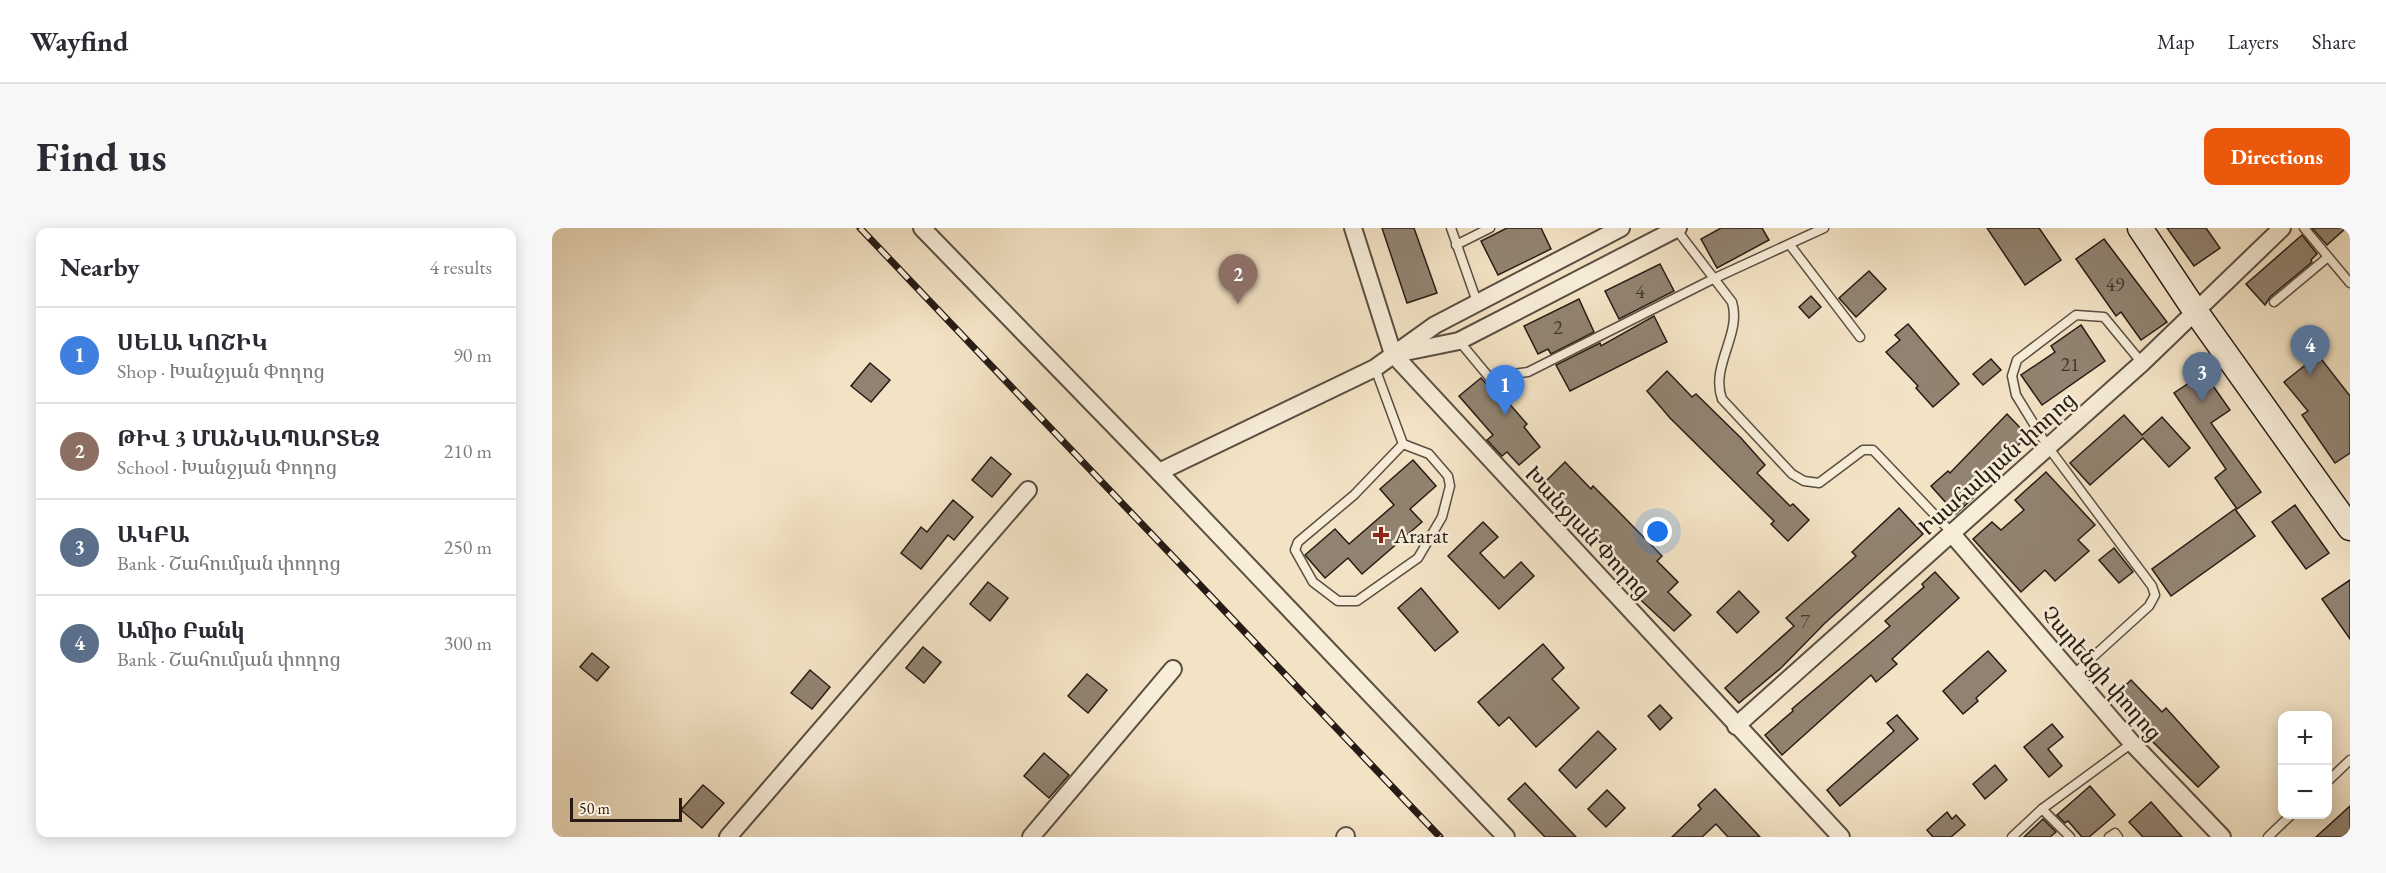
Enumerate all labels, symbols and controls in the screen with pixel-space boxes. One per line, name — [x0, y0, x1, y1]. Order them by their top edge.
text: Wayfind — [30, 23, 128, 59]
text: Map — [2157, 28, 2195, 55]
text: Layers — [2228, 28, 2279, 55]
text: Share — [2312, 28, 2356, 55]
button: Directions — [2204, 128, 2350, 185]
text: Find us — [36, 129, 167, 184]
text: Nearby — [60, 250, 140, 284]
text: 4 results — [429, 254, 492, 280]
pin: 2 — [1218, 254, 1258, 304]
house number: 49 — [2105, 271, 2125, 297]
house number: 4 — [1635, 278, 1645, 304]
house number: 2 — [1553, 314, 1563, 340]
pin: 4 — [2290, 326, 2330, 375]
text: ՍԵԼԱ ԿՈՇԻԿ — [117, 328, 268, 357]
text: 1 — [74, 342, 85, 368]
text: 90 m — [453, 342, 492, 368]
house number: 21 — [2060, 351, 2080, 377]
pin: 3 — [2182, 352, 2222, 402]
text: Shop · Խանջյան Փողոց — [117, 358, 325, 384]
pin: 1 — [1486, 366, 1524, 415]
street label: Իսահակյան փողոց — [1913, 385, 2082, 542]
text: ԹԻՎ 3 ՄԱՆԿԱՊԱՐՏԵԶ — [117, 424, 380, 453]
text: 2 — [74, 438, 85, 464]
text: 210 m — [444, 438, 492, 464]
text: School · Խանջյան Փողոց — [117, 454, 337, 480]
street label: Խանջյան Փողոց — [1519, 460, 1657, 605]
your location — [1643, 517, 1672, 546]
text: ԱԿԲԱ — [117, 520, 189, 549]
place label: Ararat — [1393, 521, 1448, 550]
marker: Ararat — [1372, 526, 1390, 544]
text: 3 — [74, 534, 85, 560]
text: 250 m — [444, 534, 492, 560]
text: Bank · Շահումյան փողոց — [117, 550, 341, 576]
street label: Չարենցի փողոց — [2035, 600, 2168, 747]
house number: 7 — [1800, 608, 1810, 634]
text: Ամիօ Բանկ — [117, 616, 244, 645]
text: 4 — [74, 630, 85, 656]
text: 300 m — [444, 630, 492, 656]
text: Bank · Շահումյան փողոց — [117, 646, 341, 672]
map controls — [2278, 711, 2332, 819]
button: + — [2278, 711, 2332, 765]
button: − — [2278, 765, 2332, 819]
scale bar — [570, 795, 682, 822]
text: 50 m — [579, 798, 610, 819]

